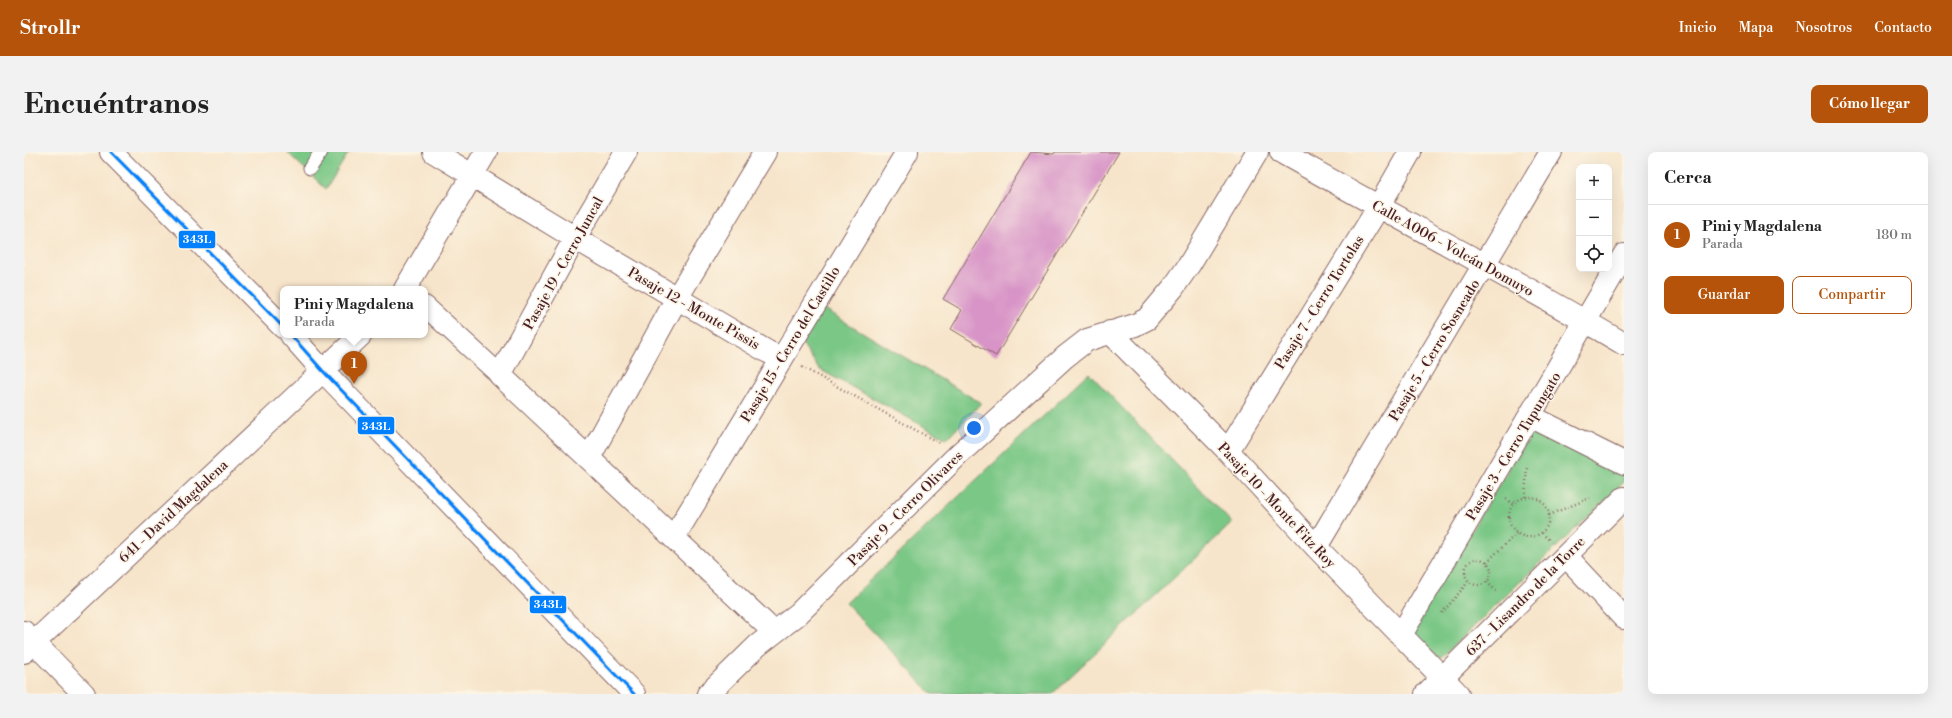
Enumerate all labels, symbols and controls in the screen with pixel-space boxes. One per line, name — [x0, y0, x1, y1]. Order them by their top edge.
text: Strollr — [20, 16, 81, 40]
text: Inicio — [1679, 19, 1717, 37]
text: Mapa — [1739, 19, 1773, 37]
text: Nosotros — [1795, 19, 1852, 37]
text: Contacto — [1874, 19, 1932, 37]
button: Cómo llegar — [1811, 85, 1928, 123]
text: Encuéntranos — [24, 87, 209, 122]
map controls — [1576, 164, 1612, 272]
button: + — [1576, 164, 1612, 200]
text: Cerca — [1664, 167, 1712, 189]
street label: Pasaje 19 - Cerro Juncal — [520, 194, 608, 333]
street label: Calle A006 - Volcán Domuyo — [1368, 197, 1537, 301]
button: − — [1576, 200, 1612, 236]
text: Pini y Magdalena — [1702, 217, 1822, 236]
text: 1 — [1674, 227, 1680, 243]
text: 180 m — [1876, 227, 1912, 243]
line badge: 343L — [178, 230, 216, 249]
street label: Pasaje 7 - Cerro Tortolas — [1271, 232, 1368, 373]
text: 343L — [183, 233, 212, 247]
button: locate — [1576, 236, 1612, 272]
text: Parada — [1702, 236, 1743, 252]
street label: Pasaje 15 - Cerro del Castillo — [737, 263, 845, 426]
street label: Pasaje 12 - Monte Pissis — [624, 264, 763, 354]
street label: Pasaje 5 - Cerro Sosneado — [1385, 276, 1485, 425]
button: Guardar — [1664, 276, 1784, 314]
button: Compartir — [1792, 276, 1912, 314]
popup — [280, 286, 428, 338]
text: Pini y Magdalena — [294, 295, 414, 314]
text: Parada — [294, 314, 335, 330]
pin: 1 — [341, 351, 367, 384]
street label: Pasaje 3 - Cerro Tupungato — [1462, 369, 1566, 524]
line badge: 343L — [357, 416, 395, 435]
your location — [964, 418, 984, 438]
text: 343L — [362, 420, 391, 434]
street label: Pasaje 10 - Monte Fitz Roy — [1213, 439, 1339, 572]
street label: Pasaje 9 - Cerro Olivares — [844, 447, 967, 570]
street label: 641 - David Magdalena — [115, 456, 233, 567]
street label: 637 - Lisandro de la Torre — [1462, 533, 1589, 660]
line badge: 343L — [529, 595, 567, 614]
text: 343L — [534, 598, 563, 612]

